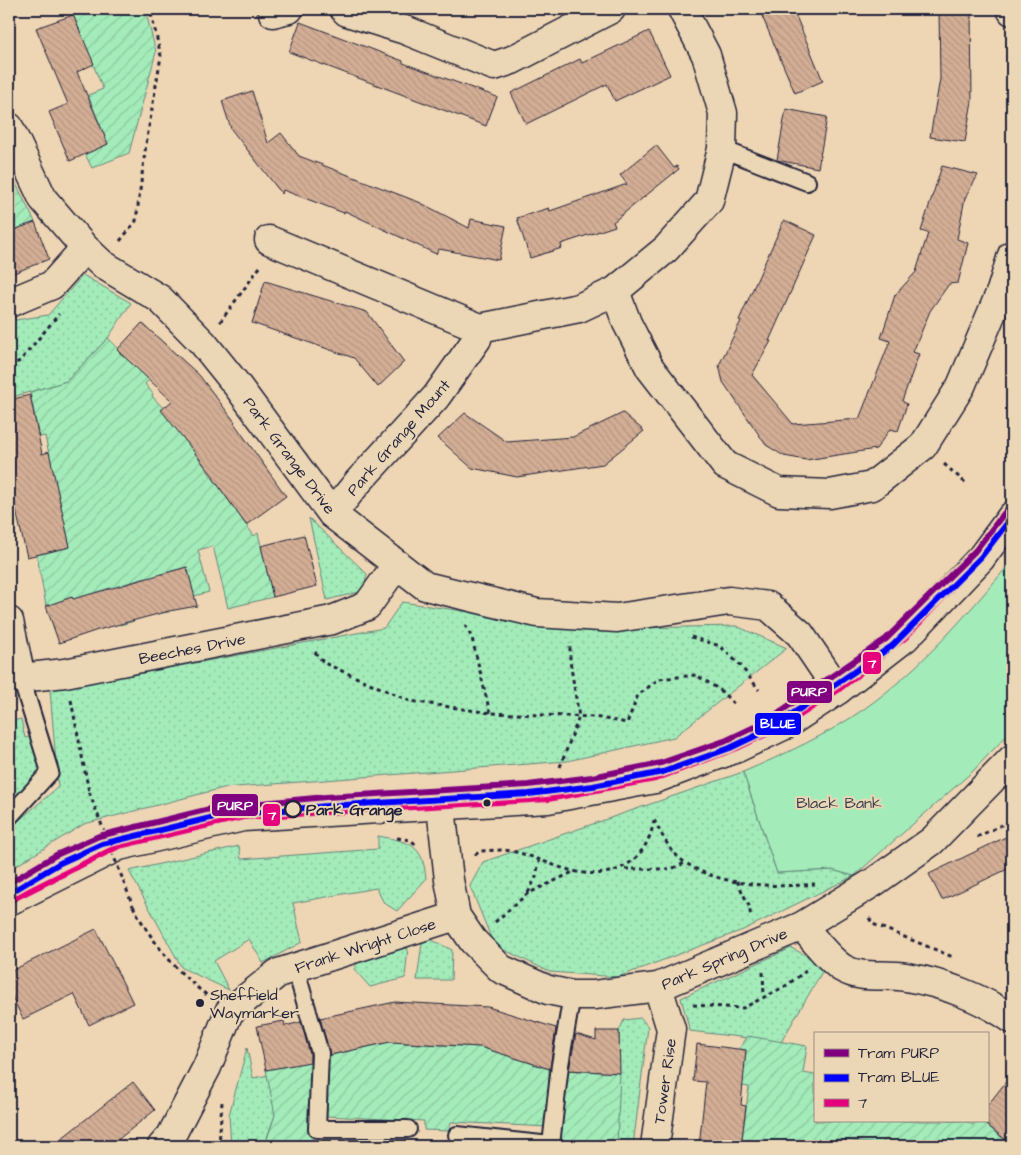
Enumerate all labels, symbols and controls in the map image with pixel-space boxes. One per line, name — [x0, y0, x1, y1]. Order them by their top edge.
street label: Park Grange Mount — [342, 374, 457, 501]
street label: Park Grange Drive — [237, 393, 341, 520]
street label: Beeches Drive — [137, 628, 248, 670]
line badge: 7 — [862, 651, 882, 675]
text: 7 — [867, 654, 877, 674]
line badge: PURP — [786, 680, 833, 704]
text: PURP — [791, 682, 827, 702]
line badge: BLUE — [754, 712, 802, 736]
text: BLUE — [760, 714, 797, 734]
park label: Black Bank — [796, 792, 882, 814]
line badge: PURP — [211, 793, 259, 817]
text: PURP — [217, 796, 253, 816]
unlabelled marker — [482, 798, 492, 808]
place label: Park Grange — [306, 799, 403, 823]
marker: Park Grange — [284, 800, 302, 818]
line badge: 7 — [262, 803, 281, 827]
text: 7 — [267, 806, 277, 826]
street label: Frank Wright Close — [292, 913, 439, 980]
street label: Park Spring Drive — [658, 922, 792, 996]
place label: Sheffield Waymarker — [210, 984, 299, 1025]
marker: Sheffield Waymarker — [194, 997, 206, 1009]
legend — [814, 1032, 988, 1122]
street label: Tower Rise — [648, 1037, 682, 1125]
text: Tram PURP — [858, 1043, 940, 1064]
text: Tram BLUE — [858, 1067, 939, 1088]
text: 7 — [858, 1093, 867, 1114]

